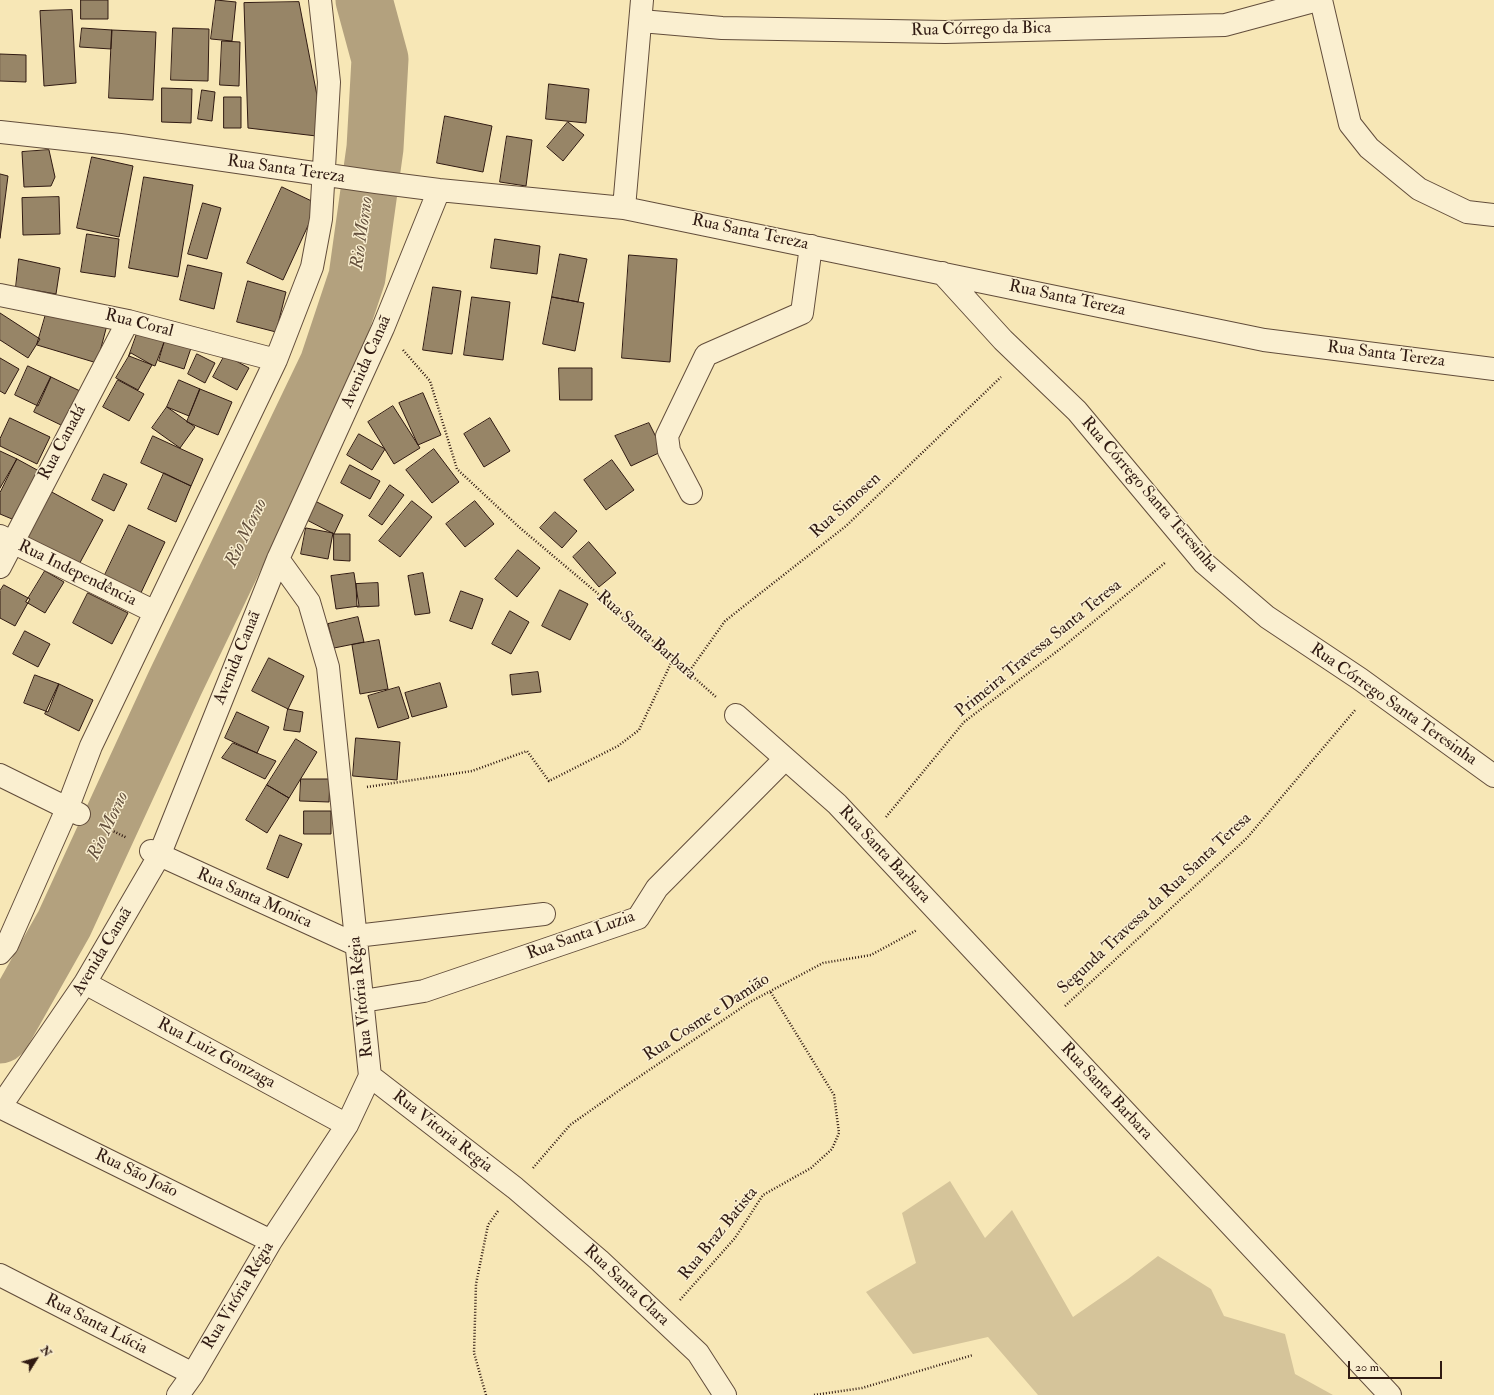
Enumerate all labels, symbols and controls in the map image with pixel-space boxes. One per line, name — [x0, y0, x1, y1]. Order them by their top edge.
street label: Rua Córrego da Bica — [911, 19, 1051, 41]
street label: Rua Santa Tereza — [226, 152, 346, 188]
water label: Rio Morno — [347, 195, 379, 271]
street label: Rua Santa Tereza — [690, 211, 810, 255]
street label: Rua Santa Tereza — [1007, 277, 1127, 321]
street label: Rua Coral — [103, 306, 175, 342]
street label: Avenida Canaã — [338, 313, 396, 411]
street label: Rua Santa Tereza — [1326, 338, 1446, 372]
street label: Rua Canadá — [35, 402, 91, 484]
street label: Rua Córrego Santa Teresinha — [1076, 413, 1222, 577]
street label: Rua Simosen — [806, 469, 886, 543]
water label: Rio Morno — [221, 495, 273, 571]
street label: Rua Independência — [14, 536, 140, 612]
street label: Primeira Travessa Santa Teresa — [952, 576, 1126, 722]
street label: Rua Santa Barbara — [592, 587, 700, 685]
street label: Avenida Canaã — [210, 608, 266, 708]
street label: Rua Córrego Santa Teresinha — [1306, 640, 1480, 770]
water label: Rio Morno — [84, 788, 134, 864]
street label: Rua Santa Barbara — [834, 802, 934, 908]
street label: Segunda Travessa da Rua Santa Teresa — [1054, 809, 1256, 999]
street label: Rua Santa Monica — [193, 864, 315, 934]
street label: Avenida Canaã — [69, 904, 137, 1000]
street label: Rua Santa Luzia — [524, 907, 638, 965]
street label: Rua Vitória Régia — [345, 935, 379, 1059]
street label: Rua Cosme e Damião — [640, 970, 774, 1066]
street label: Rua Luiz Gonzaga — [154, 1014, 278, 1094]
street label: Rua Santa Barbara — [1056, 1039, 1156, 1145]
street label: Rua Vitoria Regia — [388, 1086, 496, 1178]
street label: Rua São João — [91, 1145, 181, 1203]
street label: Rua Braz Batista — [675, 1183, 763, 1285]
street label: Rua Vitória Régia — [199, 1239, 279, 1353]
street label: Rua Santa Clara — [579, 1241, 673, 1331]
street label: Rua Santa Lúcia — [41, 1290, 151, 1360]
north arrow — [16, 1339, 56, 1379]
text: N — [38, 1344, 54, 1359]
scale bar — [1350, 1353, 1444, 1379]
text: 20 m — [1355, 1360, 1379, 1375]

